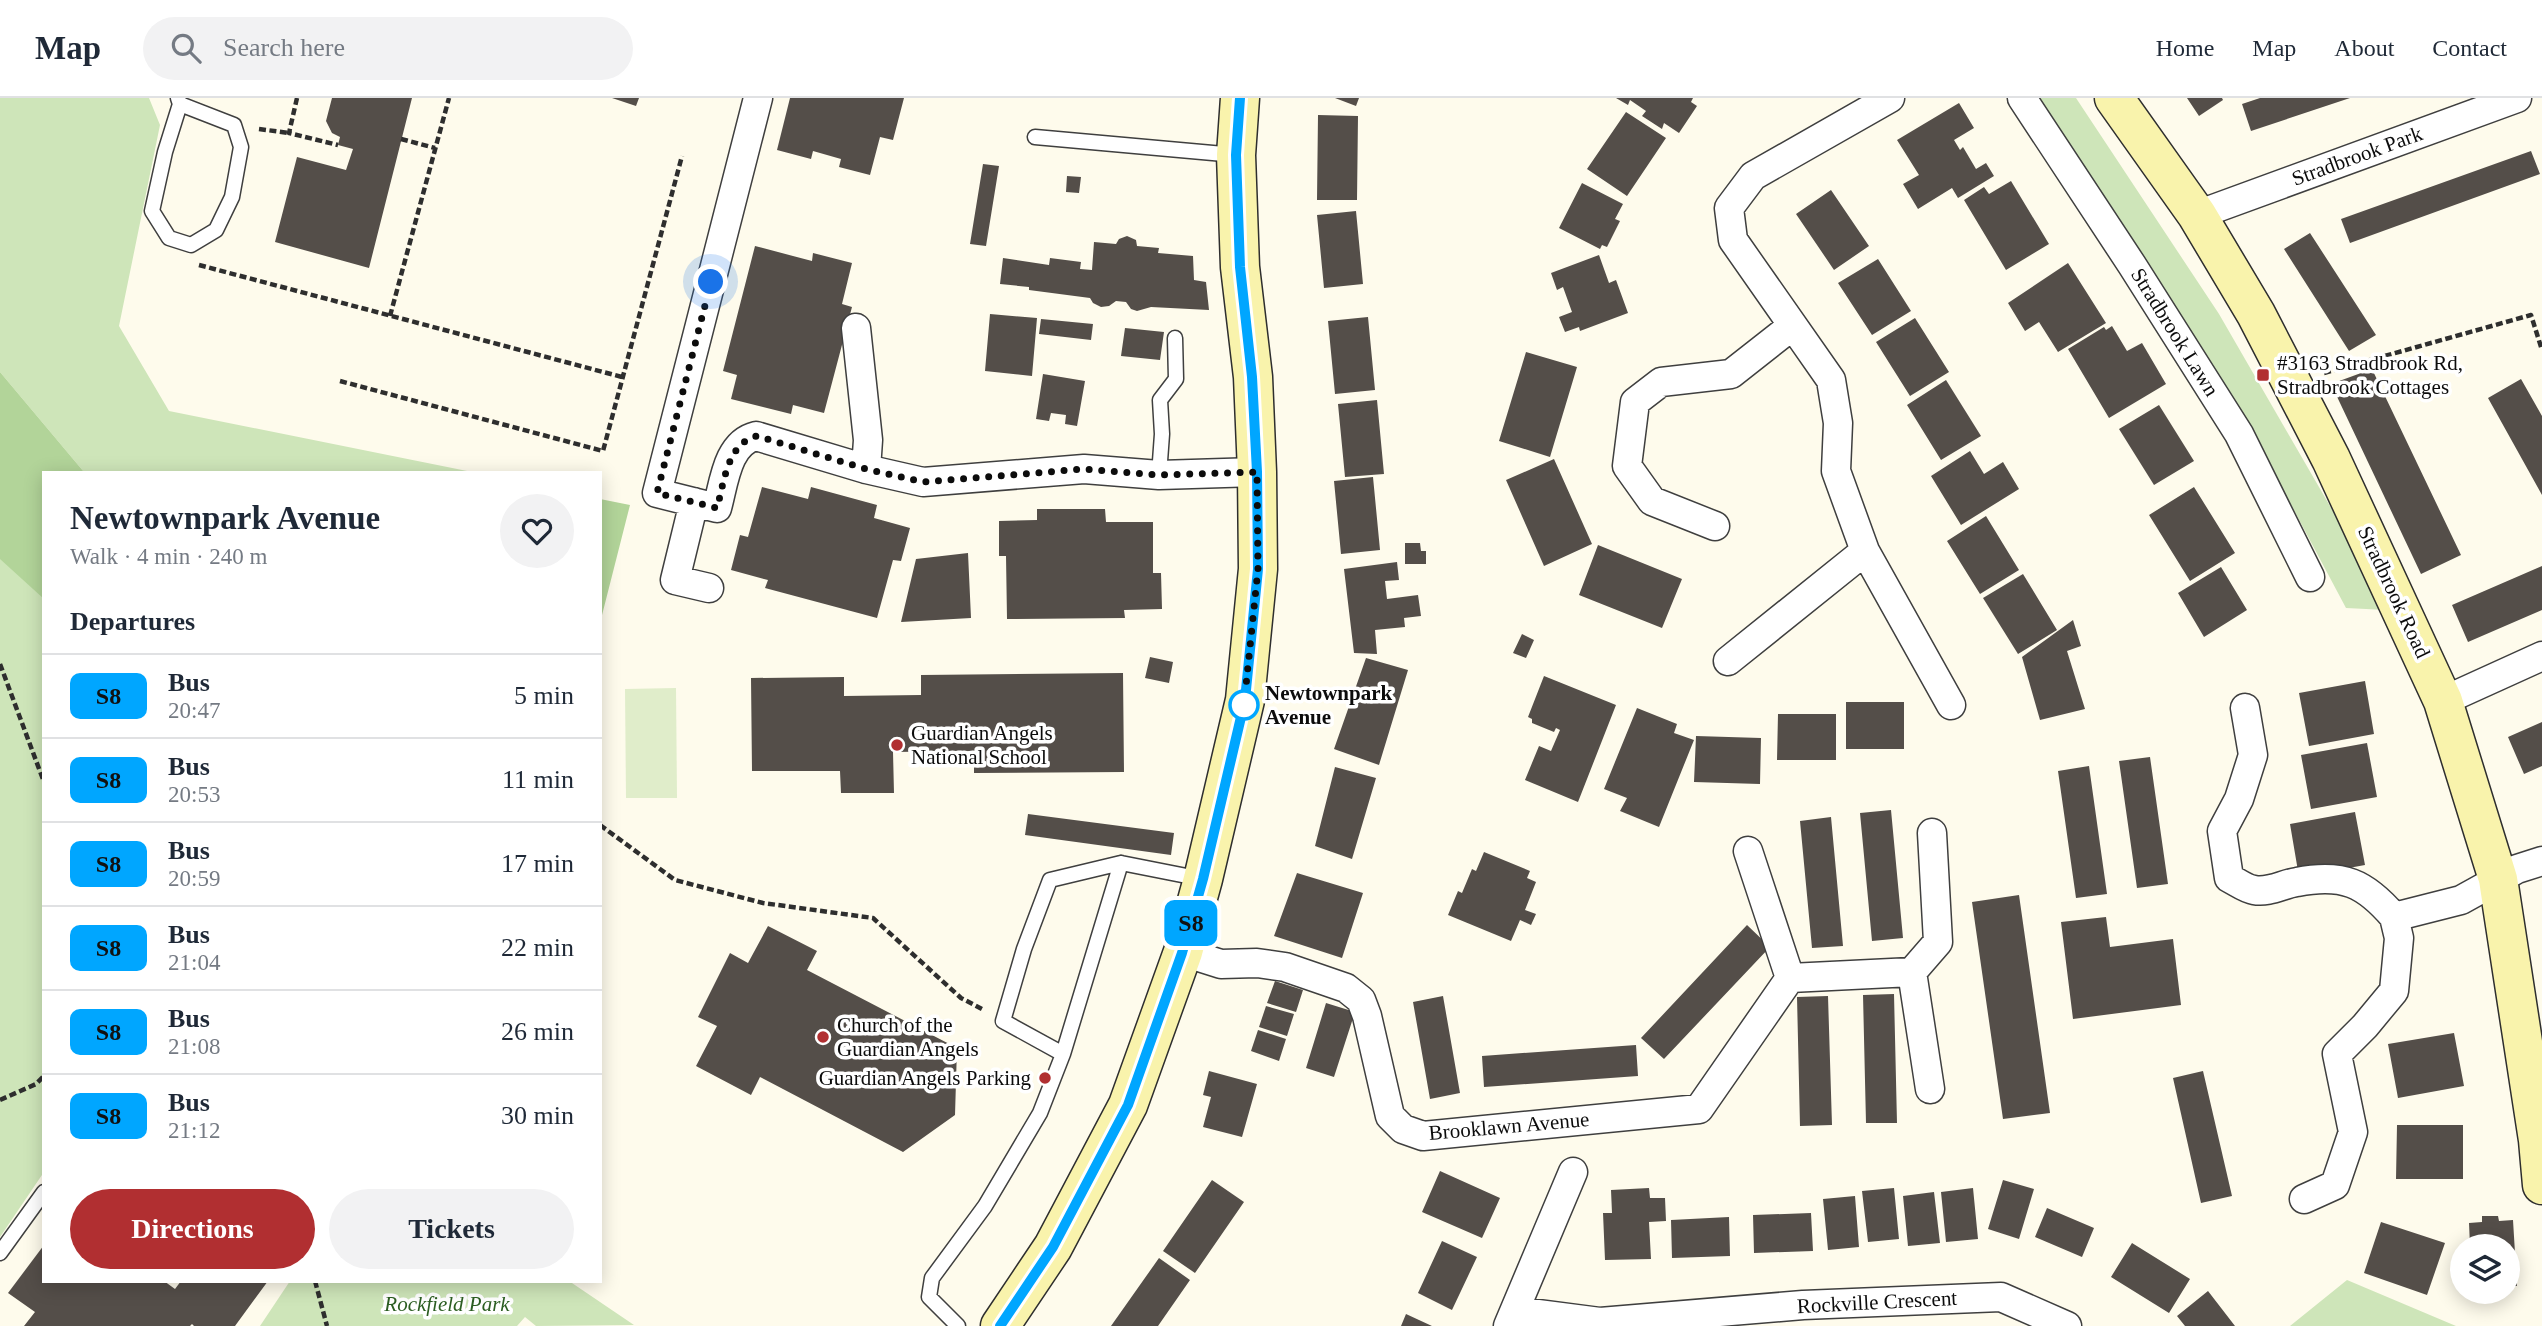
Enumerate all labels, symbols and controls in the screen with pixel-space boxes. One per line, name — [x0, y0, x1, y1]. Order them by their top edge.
search box — [143, 17, 633, 80]
icon: search — [167, 29, 205, 67]
text: Map — [35, 30, 101, 66]
text: Search here — [223, 33, 345, 62]
text: Home — [2156, 35, 2214, 61]
text: Map — [2252, 35, 2296, 61]
text: About — [2334, 35, 2394, 61]
text: Contact — [2432, 35, 2507, 61]
street label: Stradbrook Park — [2288, 121, 2426, 191]
your location — [693, 264, 728, 299]
street label: Stradbrook Lawn — [2126, 264, 2224, 401]
place label: #3163 Stradbrook Rd, Stradbrook Cottages — [2277, 351, 2463, 399]
marker: #3163 Stradbrook Rd, Stradbrook Cottages — [2255, 367, 2271, 383]
button: heart — [500, 494, 574, 568]
text: Newtownpark Avenue — [70, 500, 380, 536]
street label: Stradbrook Road — [2353, 522, 2435, 662]
text: Walk · 4 min · 240 m — [70, 544, 267, 569]
text: Departures — [70, 607, 195, 636]
text: Bus — [168, 668, 210, 697]
text: 5 min — [514, 681, 574, 710]
place label: Newtownpark Avenue — [1265, 681, 1392, 729]
text: S8 — [96, 683, 121, 709]
marker: Newtownpark Avenue — [1229, 690, 1259, 720]
text: 20:47 — [168, 698, 220, 723]
place label: Guardian Angels National School — [911, 721, 1053, 769]
marker: Guardian Angels National School — [889, 737, 905, 753]
text: Bus — [168, 752, 210, 781]
text: 11 min — [502, 765, 574, 794]
text: S8 — [96, 767, 121, 793]
text: 20:53 — [168, 782, 220, 807]
text: Bus — [168, 836, 210, 865]
text: 17 min — [501, 849, 574, 878]
text: S8 — [96, 851, 121, 877]
text: 20:59 — [168, 866, 220, 891]
line badge: S8 — [1160, 900, 1222, 946]
text: S8 — [1178, 910, 1204, 936]
text: Bus — [168, 920, 210, 949]
text: 22 min — [501, 933, 574, 962]
text: S8 — [96, 935, 121, 961]
text: 21:04 — [168, 950, 220, 975]
text: Bus — [168, 1004, 210, 1033]
place label: Church of the Guardian Angels — [837, 1013, 979, 1061]
text: 26 min — [501, 1017, 574, 1046]
text: S8 — [96, 1019, 121, 1045]
marker: Church of the Guardian Angels — [815, 1029, 831, 1045]
text: 21:08 — [168, 1034, 220, 1059]
place label: Guardian Angels Parking — [819, 1066, 1032, 1090]
marker: Guardian Angels Parking — [1037, 1070, 1053, 1086]
text: Bus — [168, 1088, 210, 1117]
text: 30 min — [501, 1101, 574, 1130]
text: S8 — [96, 1103, 121, 1129]
street label: Brooklawn Avenue — [1428, 1107, 1590, 1145]
text: 21:12 — [168, 1118, 220, 1143]
button: Directions — [70, 1189, 315, 1269]
button: Tickets — [329, 1189, 574, 1269]
map controls — [2450, 1234, 2520, 1304]
button: layers — [2450, 1234, 2520, 1304]
street label: Rockville Crescent — [1796, 1286, 1958, 1318]
park label: Rockfield Park — [383, 1292, 510, 1316]

